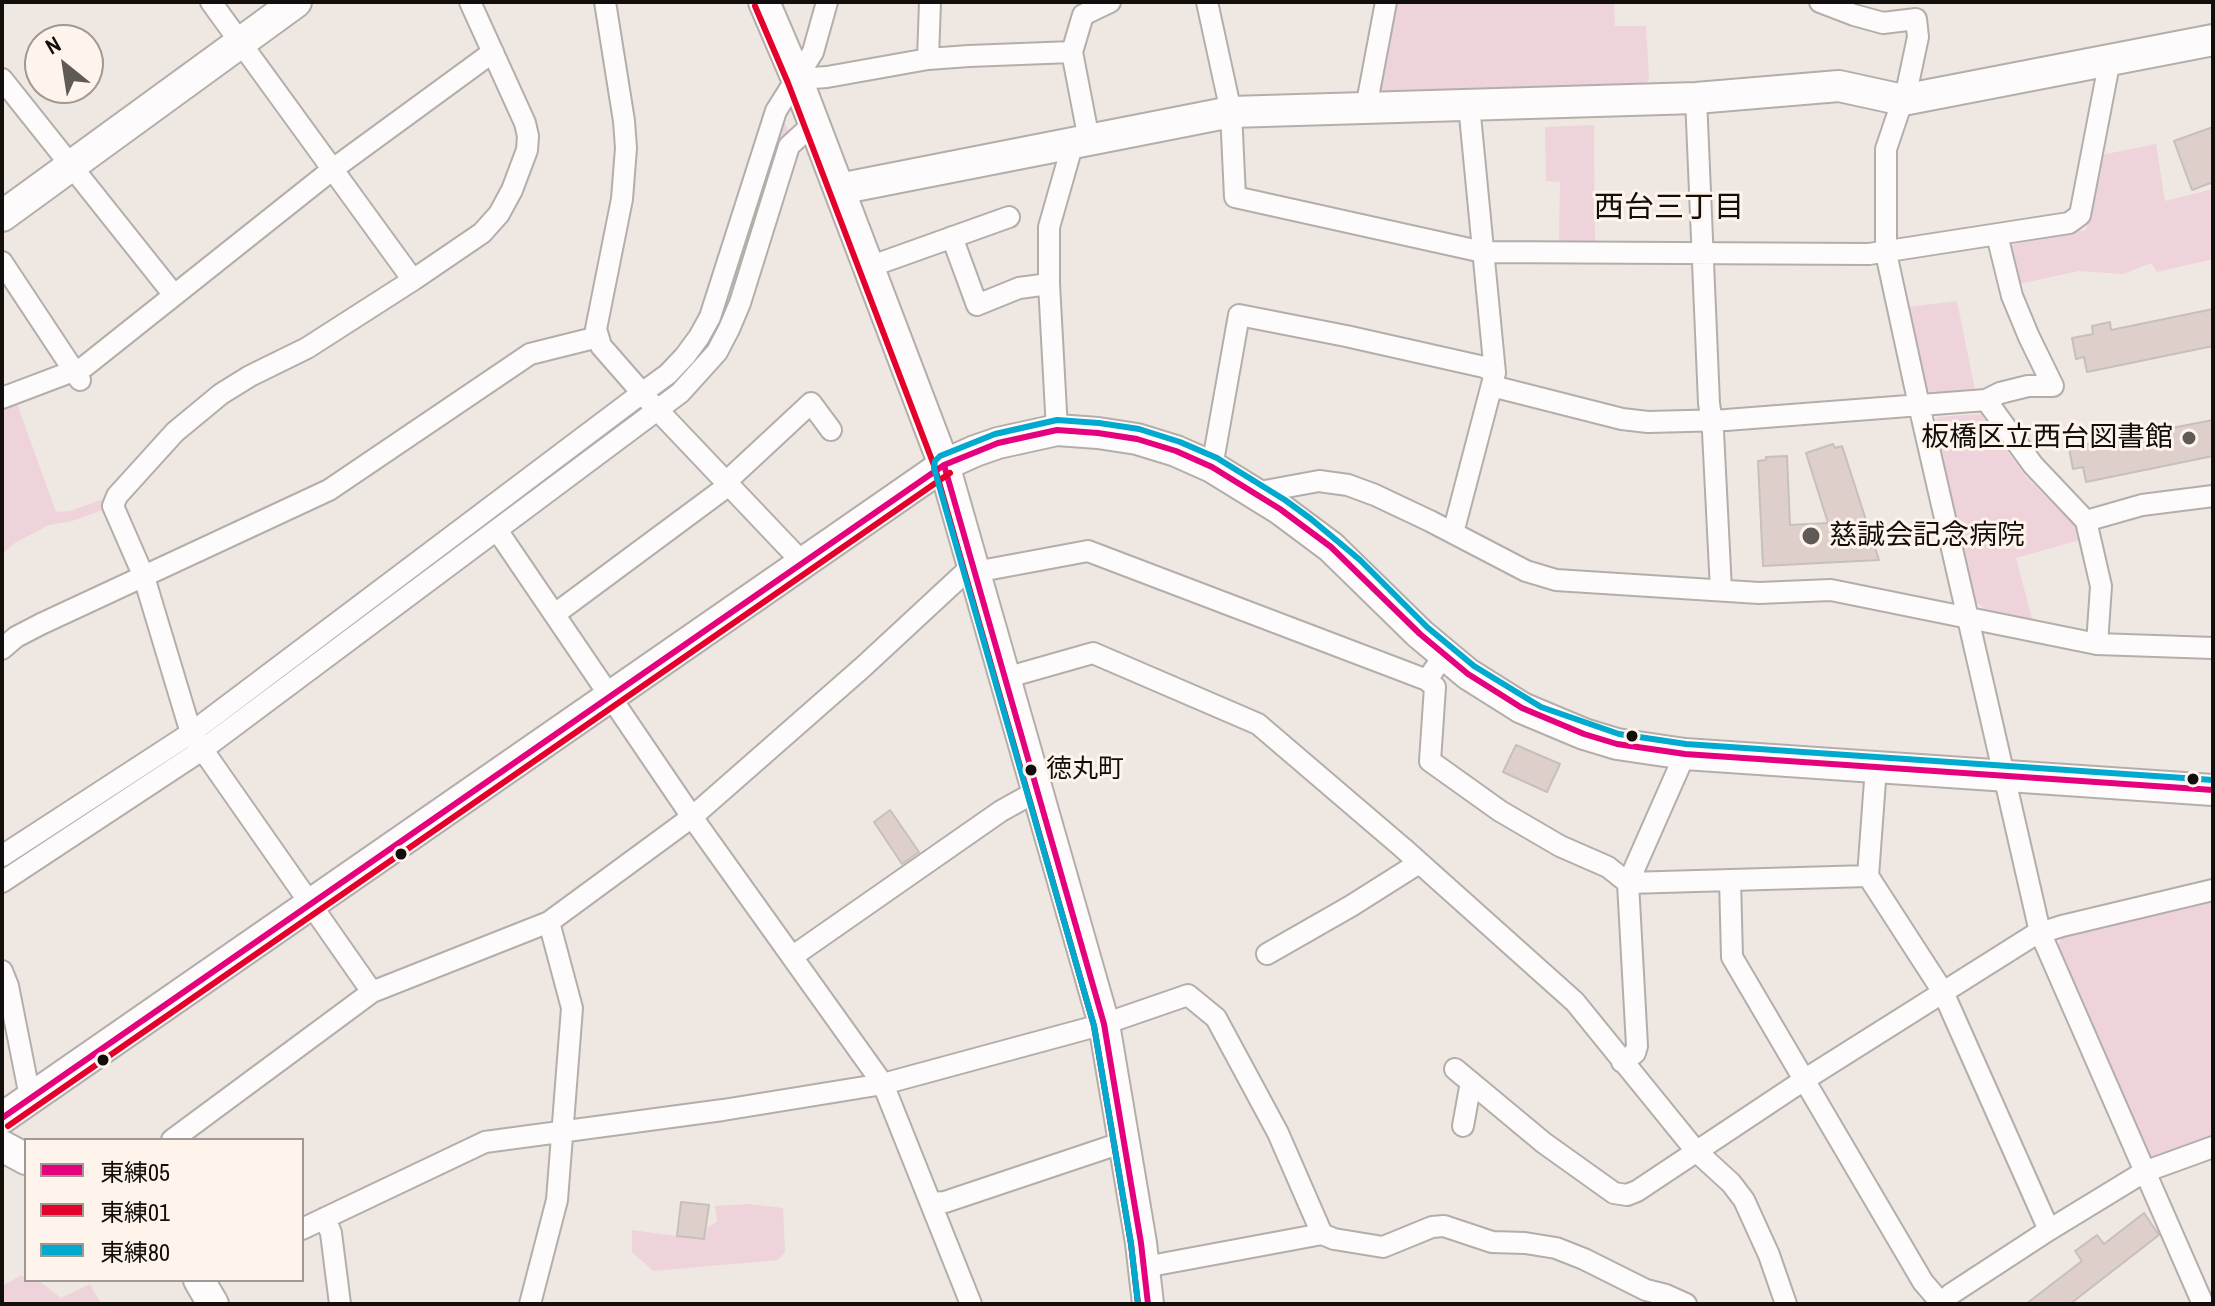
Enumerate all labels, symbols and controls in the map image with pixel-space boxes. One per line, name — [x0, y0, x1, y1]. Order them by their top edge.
north arrow — [24, 24, 104, 104]
text: N — [40, 29, 66, 61]
district label: 西台三丁目 — [1594, 191, 1744, 227]
place label: 板橋区立西台図書館 — [1921, 421, 2173, 455]
marker: 板橋区立西台図書館 — [2180, 429, 2198, 447]
place label: 慈誠会記念病院 — [1829, 519, 2025, 553]
marker: 慈誠会記念病院 — [1800, 525, 1822, 547]
unlabelled marker — [1624, 728, 1640, 744]
place label: 徳丸町 — [1046, 754, 1124, 786]
marker: 徳丸町 — [1023, 762, 1039, 778]
unlabelled marker — [2185, 771, 2201, 787]
unlabelled marker — [393, 846, 409, 862]
unlabelled marker — [95, 1052, 111, 1068]
legend — [24, 1138, 304, 1282]
text: 東練05 — [100, 1156, 170, 1188]
text: 東練01 — [100, 1196, 170, 1228]
text: 東練80 — [100, 1236, 170, 1268]

